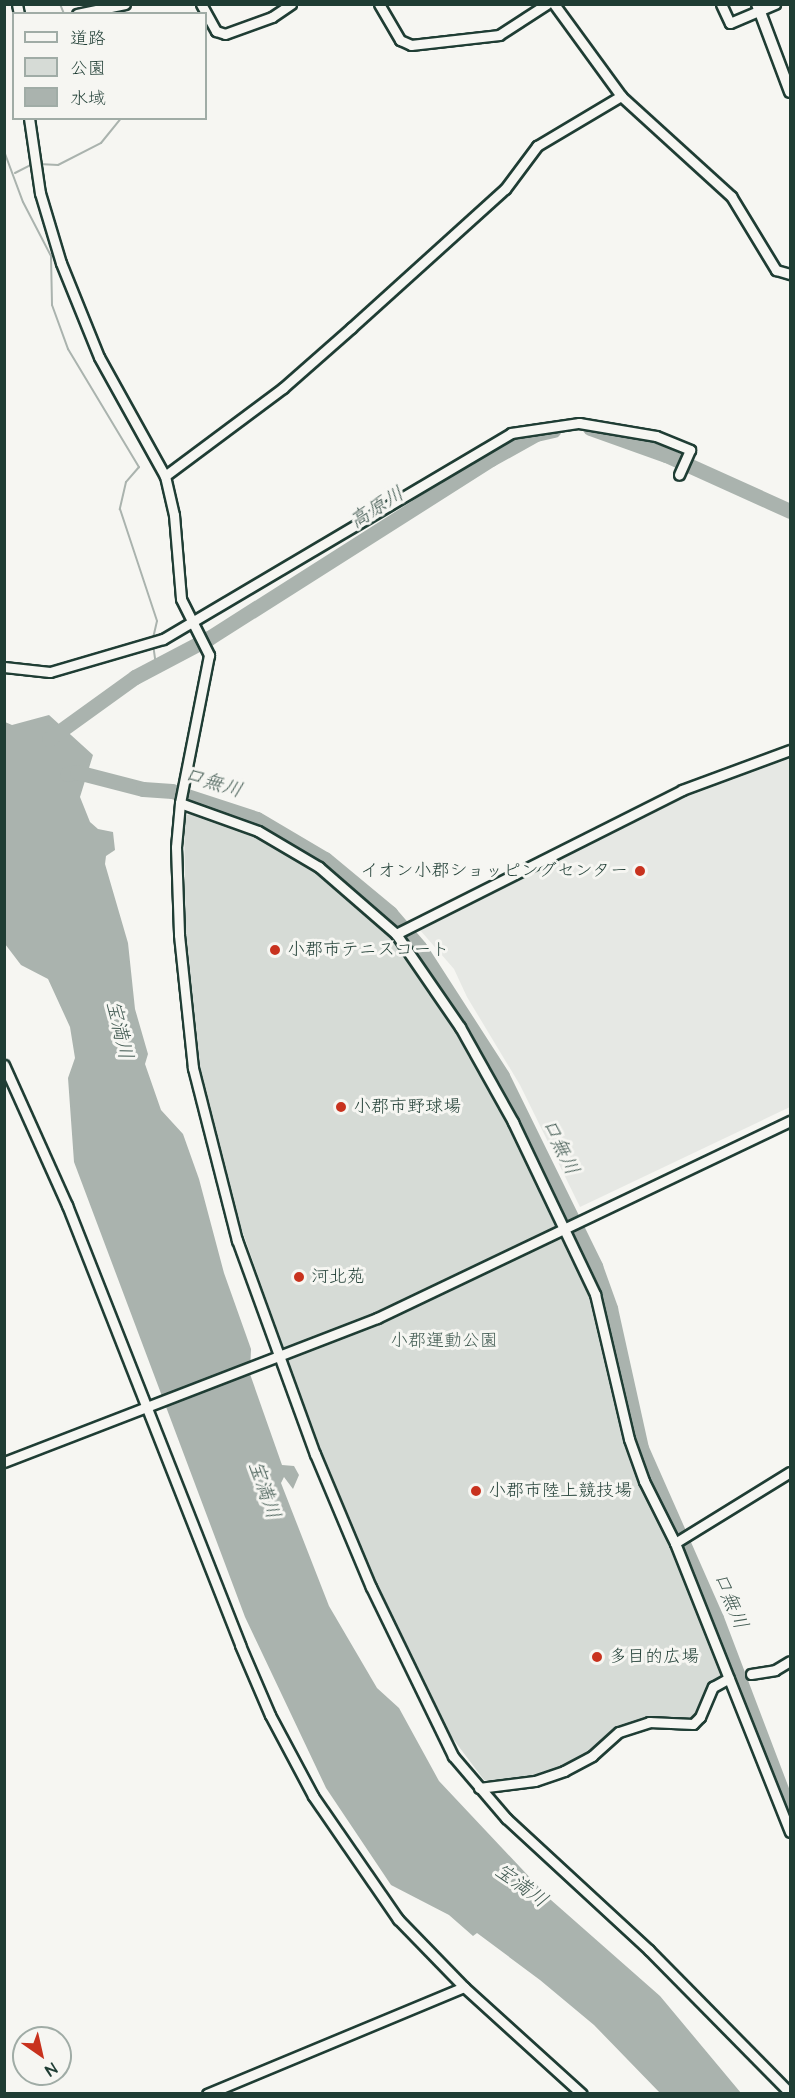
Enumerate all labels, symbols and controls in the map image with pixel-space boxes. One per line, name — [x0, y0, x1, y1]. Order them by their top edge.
legend — [12, 12, 207, 120]
text: 道路 — [70, 26, 106, 51]
text: 公園 — [70, 56, 106, 81]
text: 水域 — [70, 86, 106, 111]
water label: 高原川 — [345, 482, 409, 534]
water label: 口無川 — [181, 763, 245, 803]
place label: イオン小郡ショッピングセンター — [358, 860, 628, 882]
marker: イオン小郡ショッピングセンター — [633, 864, 647, 878]
place label: 小郡市テニスコート — [287, 939, 449, 961]
marker: 小郡市テニスコート — [268, 943, 282, 957]
water label: 宝満川 — [101, 998, 137, 1062]
place label: 小郡市野球場 — [353, 1096, 461, 1118]
marker: 小郡市野球場 — [334, 1100, 348, 1114]
water label: 口無川 — [536, 1115, 584, 1179]
place label: 河北苑 — [311, 1266, 365, 1288]
marker: 河北苑 — [292, 1270, 306, 1284]
park label: 小郡運動公園 — [390, 1330, 498, 1352]
water label: 宝満川 — [243, 1458, 285, 1522]
place label: 小郡市陸上競技場 — [488, 1480, 632, 1502]
marker: 小郡市陸上競技場 — [469, 1484, 483, 1498]
water label: 口無川 — [707, 1569, 753, 1633]
place label: 多目的広場 — [609, 1646, 699, 1668]
marker: 多目的広場 — [590, 1650, 604, 1664]
water label: 宝満川 — [490, 1859, 552, 1913]
north arrow — [12, 2026, 72, 2086]
text: N — [41, 2057, 61, 2081]

